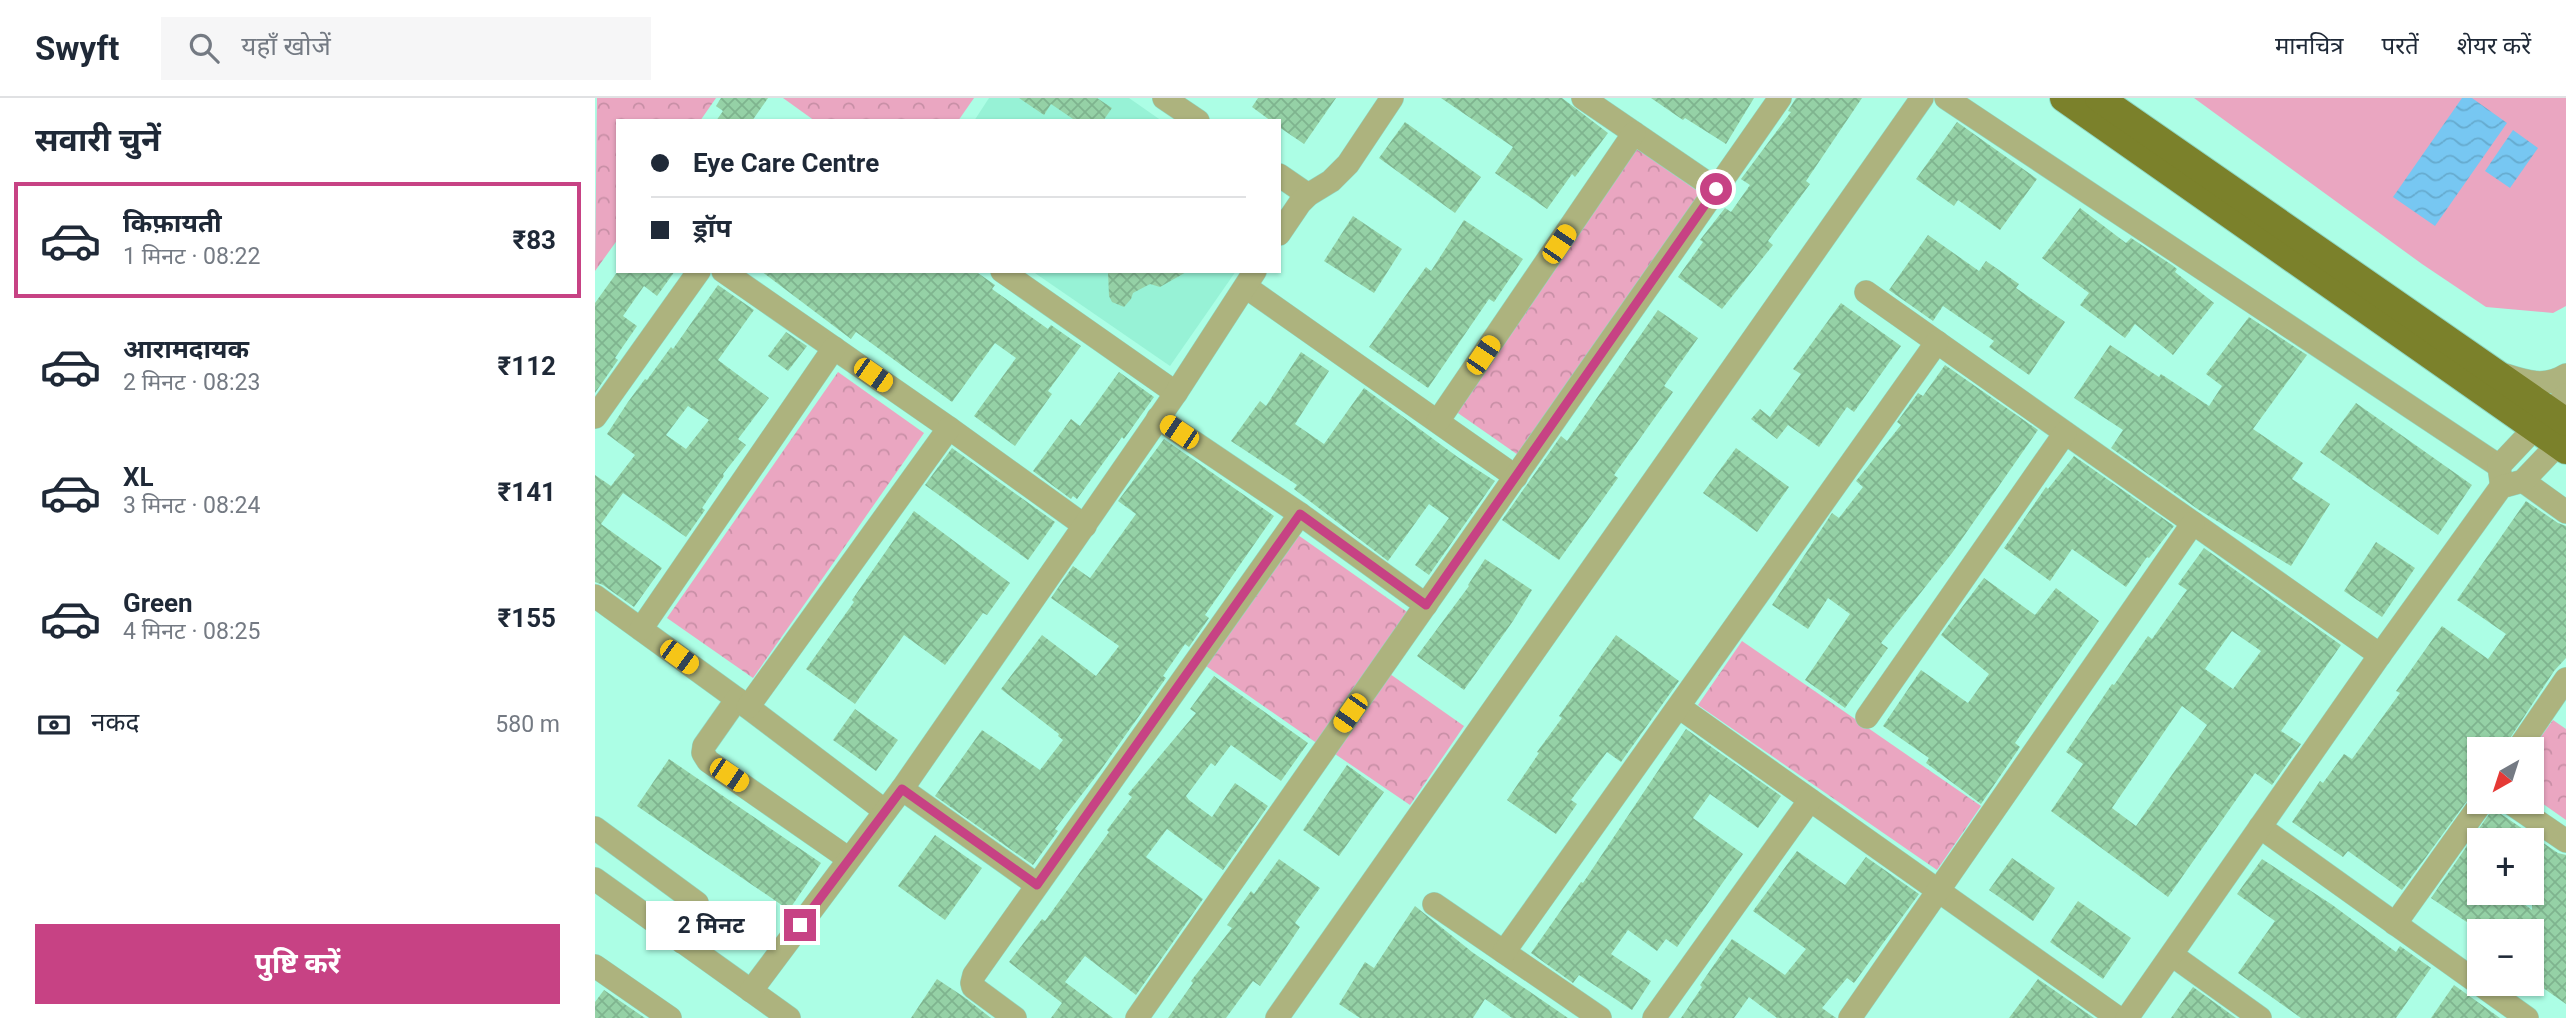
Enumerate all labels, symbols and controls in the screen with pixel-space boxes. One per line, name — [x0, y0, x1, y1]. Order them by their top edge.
search box — [161, 17, 651, 80]
text: Swyft — [35, 29, 119, 68]
icon: search — [185, 29, 223, 67]
text: यहाँ खोजें — [241, 31, 331, 61]
text: मानचित्र — [2275, 32, 2344, 60]
text: परतें — [2382, 32, 2419, 60]
text: शेयर करें — [2457, 32, 2531, 60]
text: सवारी चुनें — [35, 121, 161, 159]
text: Eye Care Centre — [693, 148, 879, 178]
route start — [1700, 173, 1732, 205]
text: किफ़ायती — [123, 208, 222, 238]
icon: car — [39, 209, 102, 272]
text: ड्रॉप — [693, 213, 731, 243]
car — [1539, 221, 1580, 267]
text: ₹83 — [512, 225, 556, 255]
text: 1 मिनट · 08:22 — [123, 243, 260, 270]
car — [1463, 332, 1504, 378]
text: आरामदायक — [123, 334, 249, 364]
icon: car — [39, 335, 102, 398]
text: ₹112 — [498, 351, 556, 381]
car — [850, 354, 897, 396]
text: 2 मिनट · 08:23 — [123, 369, 260, 396]
car — [1156, 412, 1203, 452]
icon: car — [39, 461, 102, 524]
text: XL — [123, 462, 154, 492]
text: ₹141 — [498, 477, 556, 507]
text: 3 मिनट · 08:24 — [123, 492, 260, 519]
icon: car — [39, 587, 102, 650]
text: Green — [123, 588, 193, 618]
text: ₹155 — [498, 603, 556, 633]
text: 4 मिनट · 08:25 — [123, 618, 260, 645]
car — [656, 636, 703, 678]
car — [1330, 690, 1371, 736]
icon: cash — [35, 706, 73, 744]
text: नकद — [91, 707, 139, 737]
text: 580 m — [495, 711, 560, 738]
north arrow — [2467, 737, 2545, 814]
map controls — [2467, 737, 2544, 996]
car — [706, 755, 753, 795]
button: + — [2467, 828, 2544, 905]
callout: 2 मिनट — [646, 900, 775, 950]
route end — [784, 909, 816, 941]
text: 2 मिनट — [677, 912, 745, 939]
button: − — [2467, 919, 2544, 996]
button: पुष्टि करें — [35, 924, 560, 1004]

